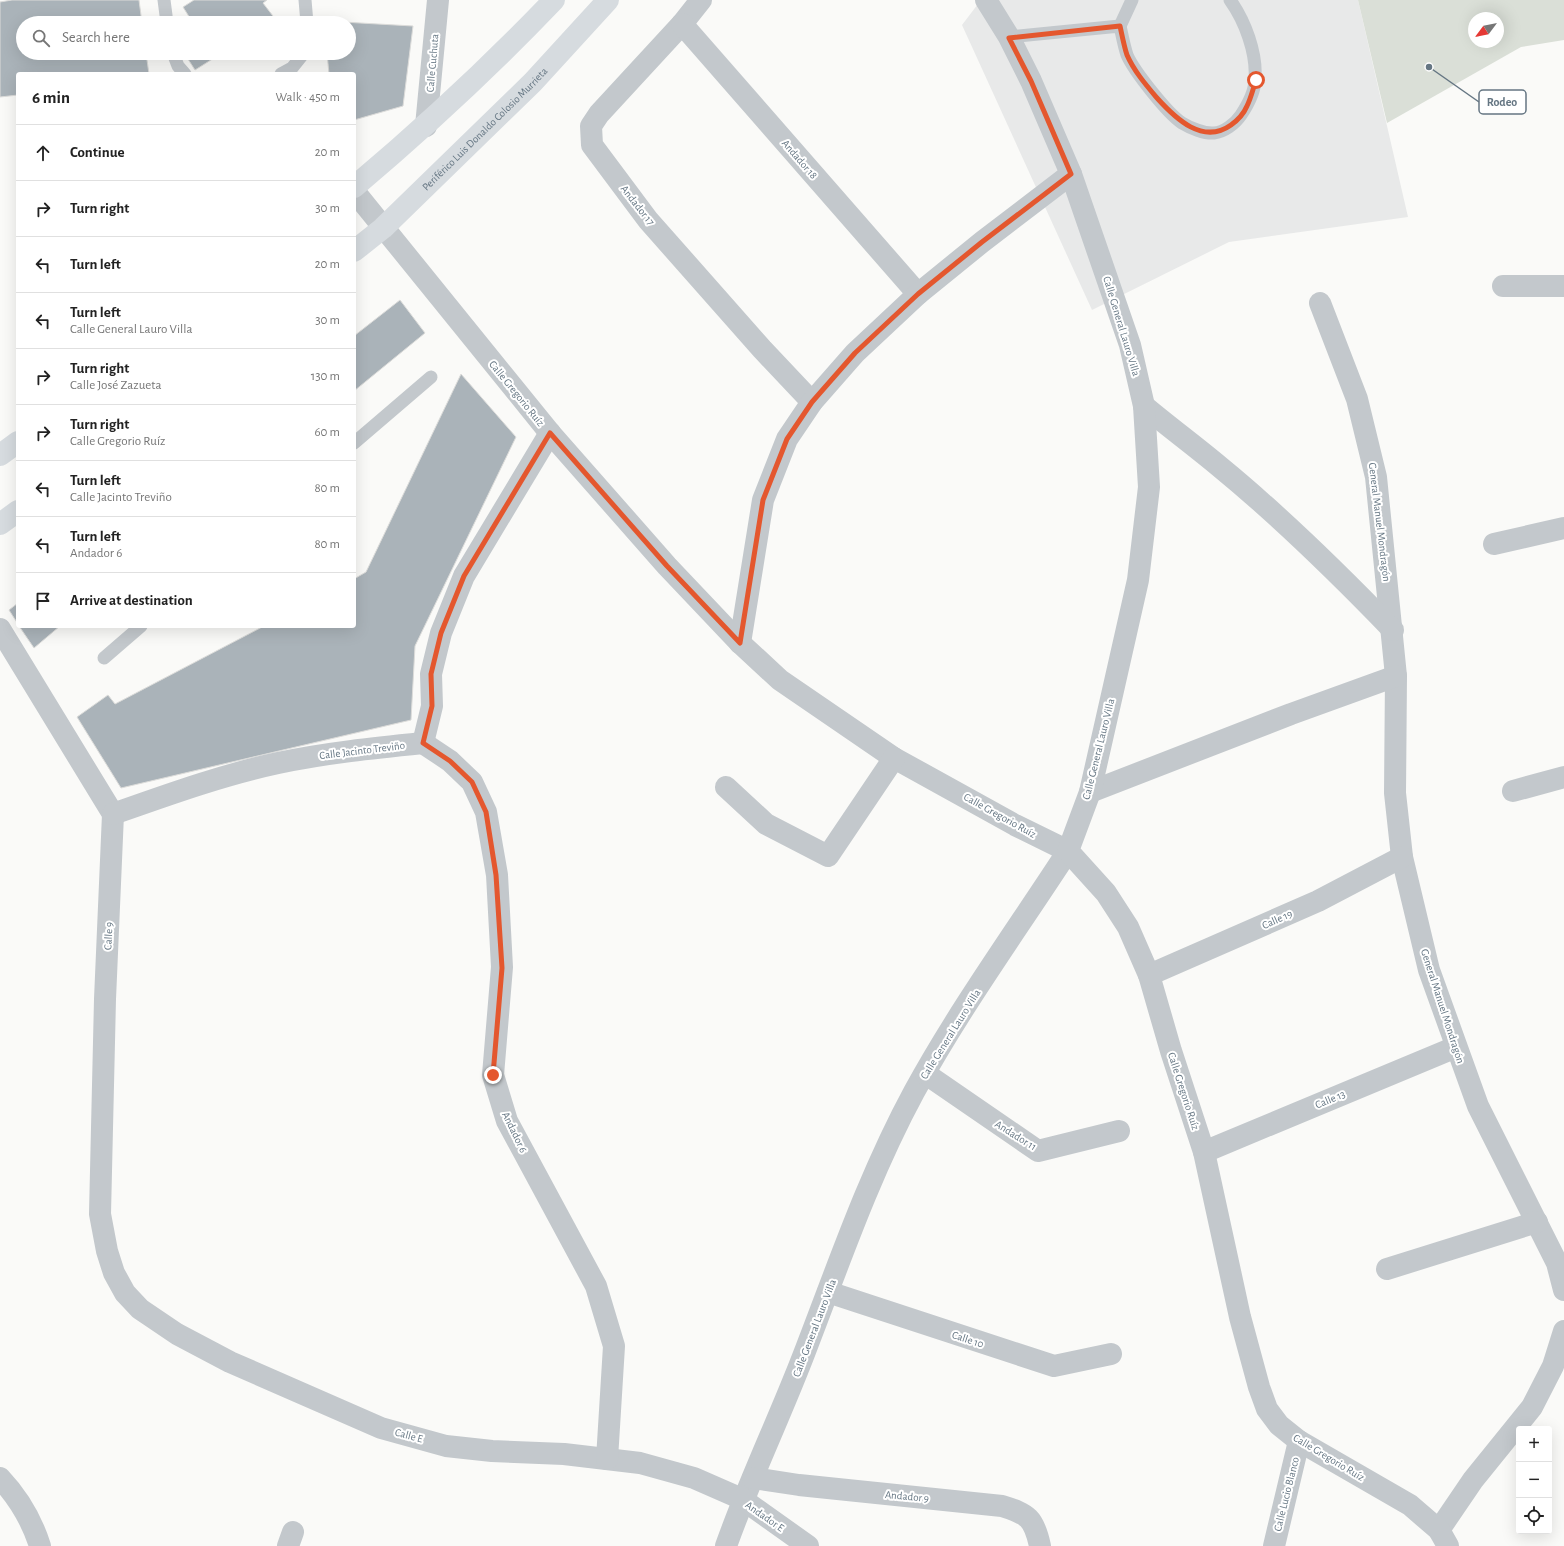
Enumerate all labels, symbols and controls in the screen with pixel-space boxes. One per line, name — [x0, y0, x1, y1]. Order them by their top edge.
north arrow — [1468, 12, 1504, 48]
search box — [16, 16, 356, 60]
icon: search — [30, 27, 52, 49]
text: Search here — [62, 30, 130, 45]
street label: Calle Cuchuta — [424, 33, 441, 93]
street label: Periférico Luis Donaldo Colosio Murrieta — [420, 65, 550, 193]
route start — [1247, 71, 1265, 89]
text: 6 min — [32, 89, 70, 106]
callout: Rodeo — [1479, 90, 1526, 114]
text: Walk · 450 m — [276, 91, 340, 104]
text: Rodeo — [1487, 96, 1517, 108]
street label: Andador 18 — [780, 138, 820, 181]
icon: ahead — [32, 142, 54, 164]
text: Continue — [70, 145, 125, 160]
text: 20 m — [315, 146, 340, 159]
street label: Andador 17 — [619, 183, 657, 228]
icon: right — [32, 198, 54, 220]
text: Turn right — [70, 201, 129, 216]
text: 30 m — [315, 202, 340, 215]
icon: left — [32, 254, 54, 276]
text: Turn left — [70, 257, 121, 272]
text: 20 m — [315, 258, 340, 271]
street label: Calle General Lauro Villa — [1101, 275, 1142, 377]
text: Turn left — [70, 305, 121, 320]
icon: left — [32, 310, 54, 332]
text: 30 m — [315, 314, 340, 327]
text: Calle General Lauro Villa — [70, 323, 193, 336]
street label: Calle Gregorio Ruíz — [487, 358, 547, 429]
text: Turn right — [70, 361, 129, 376]
icon: right — [32, 366, 54, 388]
text: 130 m — [311, 370, 340, 383]
text: Calle José Zazueta — [70, 379, 161, 392]
text: Turn right — [70, 417, 129, 432]
icon: right — [32, 422, 54, 444]
text: 60 m — [314, 426, 340, 439]
text: Calle Gregorio Ruíz — [70, 435, 165, 448]
street label: General Manuel Mondragón — [1367, 462, 1392, 582]
text: Turn left — [70, 473, 121, 488]
icon: left — [32, 478, 54, 500]
text: 80 m — [314, 482, 340, 495]
text: Calle Jacinto Treviño — [70, 491, 172, 504]
text: Turn left — [70, 529, 121, 544]
icon: left — [32, 534, 54, 556]
text: 80 m — [314, 538, 340, 551]
text: Andador 6 — [70, 547, 122, 560]
icon: arrive — [32, 590, 54, 612]
text: Arrive at destination — [70, 593, 193, 608]
street label: Calle General Lauro Villa — [1081, 697, 1116, 801]
street label: Calle Jacinto Treviño — [319, 740, 406, 761]
street label: Calle Gregorio Ruíz — [962, 791, 1038, 840]
street label: Calle 19 — [1260, 908, 1294, 931]
street label: Calle 9 — [102, 922, 115, 950]
street label: General Manuel Mondragón — [1419, 948, 1466, 1065]
street label: Calle General Lauro Villa — [918, 987, 983, 1081]
street label: Calle Gregorio Ruíz — [1166, 1051, 1201, 1132]
route end — [484, 1066, 502, 1084]
street label: Calle 13 — [1314, 1088, 1347, 1111]
street label: Andador 6 — [500, 1110, 529, 1155]
street label: Andador 11 — [993, 1118, 1038, 1152]
street label: Calle General Lauro Villa — [791, 1278, 838, 1379]
street label: Calle 10 — [951, 1329, 985, 1350]
street label: Calle E — [394, 1426, 425, 1445]
map controls — [1516, 1426, 1552, 1534]
button: + — [1516, 1426, 1552, 1462]
street label: Calle Gregorio Ruíz — [1291, 1432, 1367, 1483]
street label: Calle Lucio Blanco — [1272, 1456, 1301, 1532]
button: − — [1516, 1462, 1552, 1498]
street label: Andador 9 — [884, 1489, 929, 1504]
button: locate — [1516, 1498, 1552, 1534]
street label: Andador E — [743, 1499, 787, 1534]

